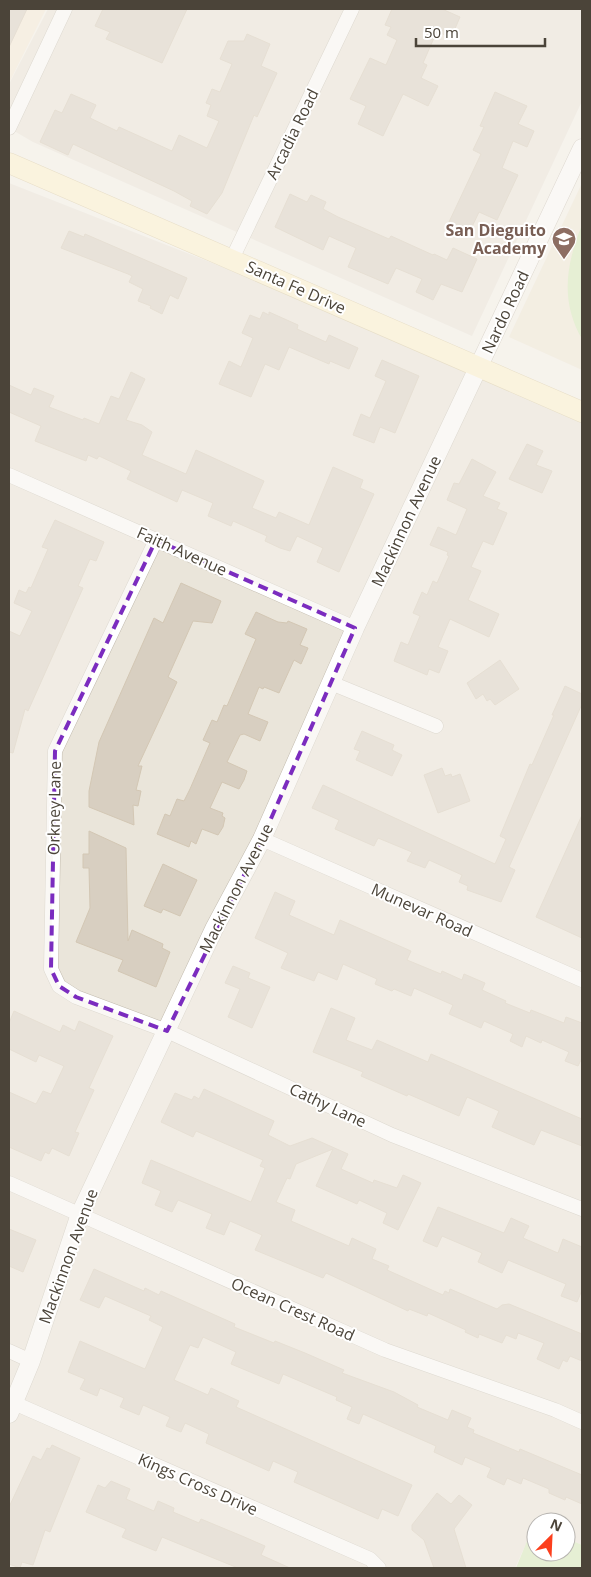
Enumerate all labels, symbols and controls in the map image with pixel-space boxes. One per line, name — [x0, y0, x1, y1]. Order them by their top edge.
scale bar — [416, 15, 545, 47]
text: 50 m — [424, 22, 459, 42]
street label: Arcadia Road — [261, 85, 323, 183]
place label: San Dieguito Academy — [445, 219, 547, 259]
school or university icon: San Dieguito Academy — [551, 226, 577, 260]
street label: Santa Fe Drive — [243, 255, 349, 319]
street label: Nardo Road — [476, 267, 534, 357]
street label: Mackinnon Avenue — [366, 452, 446, 590]
street label: Faith Avenue — [133, 521, 231, 581]
street label: Orkney Lane — [42, 761, 66, 855]
street label: Mackinnon Avenue — [194, 820, 278, 956]
street label: Munevar Road — [368, 878, 476, 942]
street label: Cathy Lane — [286, 1078, 370, 1132]
street label: Mackinnon Avenue — [33, 1185, 103, 1327]
street label: Ocean Crest Road — [228, 1272, 358, 1346]
street label: Kings Cross Drive — [135, 1448, 261, 1520]
north arrow — [526, 1512, 576, 1562]
text: N — [547, 1514, 566, 1536]

